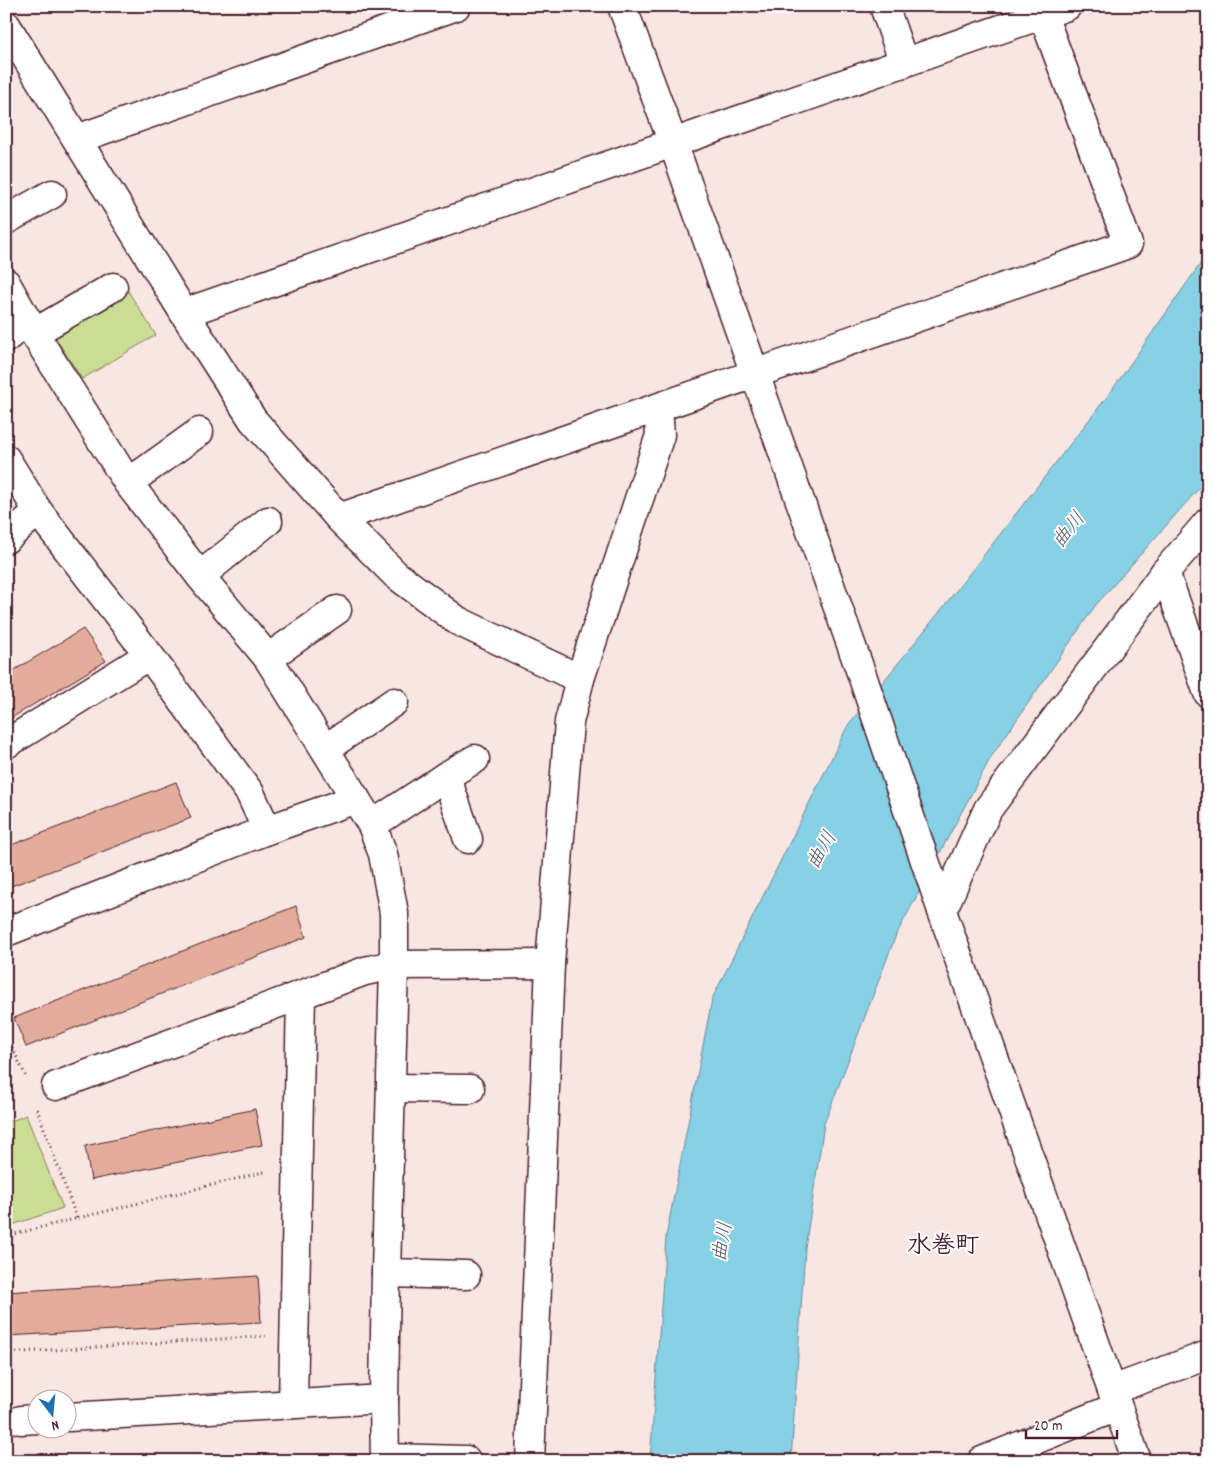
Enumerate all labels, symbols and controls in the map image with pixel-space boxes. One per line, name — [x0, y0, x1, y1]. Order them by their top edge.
water label: 曲川 — [1047, 507, 1093, 555]
water label: 曲川 — [801, 827, 845, 875]
water label: 曲川 — [707, 1220, 741, 1264]
district label: 水巻町 — [907, 1230, 979, 1264]
north arrow — [28, 1390, 78, 1440]
scale bar — [1026, 1407, 1118, 1439]
text: N — [49, 1414, 61, 1435]
text: 20 m — [1034, 1416, 1062, 1438]

